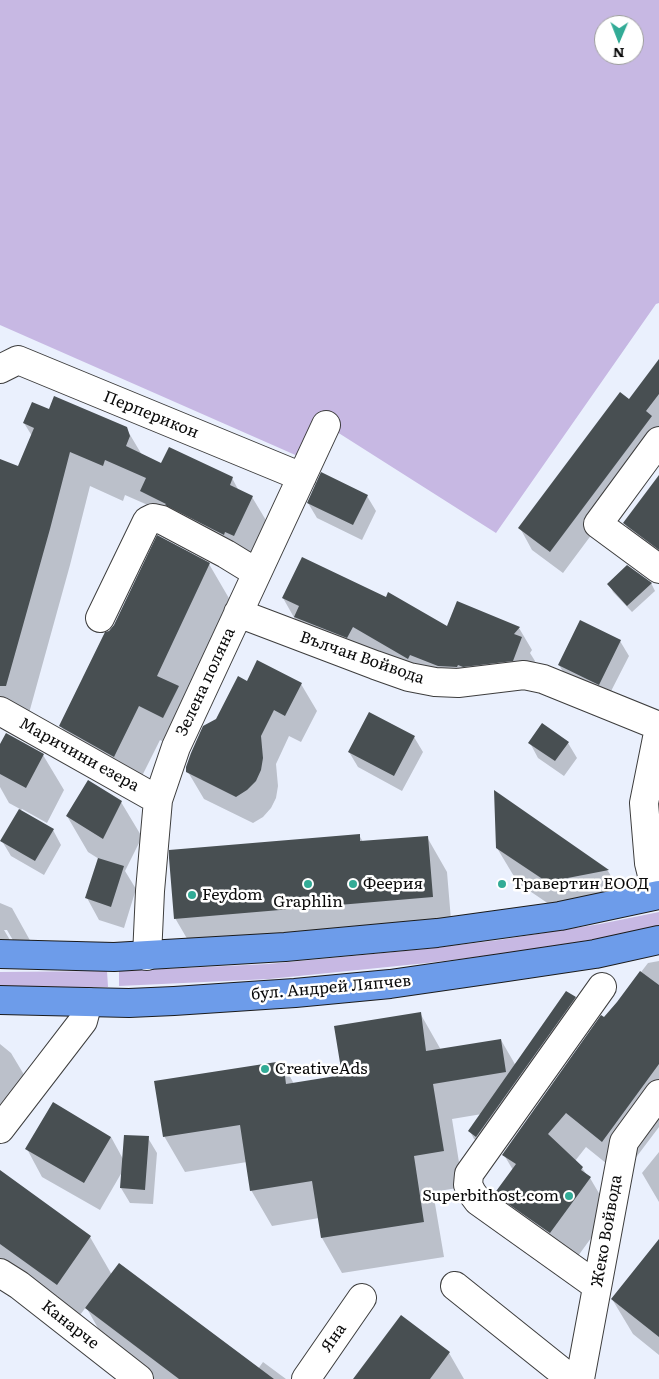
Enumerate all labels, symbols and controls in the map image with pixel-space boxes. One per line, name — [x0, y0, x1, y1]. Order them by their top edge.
north arrow — [594, 15, 644, 65]
text: N — [613, 44, 625, 64]
street label: Перперикон — [101, 387, 201, 443]
street label: Зелена поляна — [172, 625, 240, 739]
street label: Вълчан Войвода — [297, 628, 427, 688]
street label: Маричини езера — [16, 714, 142, 796]
place label: Феерия — [363, 874, 423, 894]
place label: Травертин ЕООД — [512, 874, 649, 894]
marker: Graphlin — [302, 878, 314, 890]
marker: Феерия — [347, 878, 359, 890]
marker: Травертин ЕООД — [496, 878, 508, 890]
place label: Feydom — [202, 885, 263, 905]
marker: Feydom — [186, 889, 198, 901]
place label: Graphlin — [273, 892, 343, 912]
street label: бул. Андрей Ляпчев — [250, 971, 412, 1005]
place label: CreativeAds — [275, 1059, 367, 1079]
marker: CreativeAds — [259, 1063, 271, 1075]
street label: Жеко Войвода — [588, 1173, 626, 1289]
place label: Superbithost.com — [422, 1186, 559, 1206]
marker: Superbithost.com — [563, 1190, 575, 1202]
street label: Канарче — [37, 1297, 103, 1353]
street label: Яна — [317, 1320, 351, 1356]

